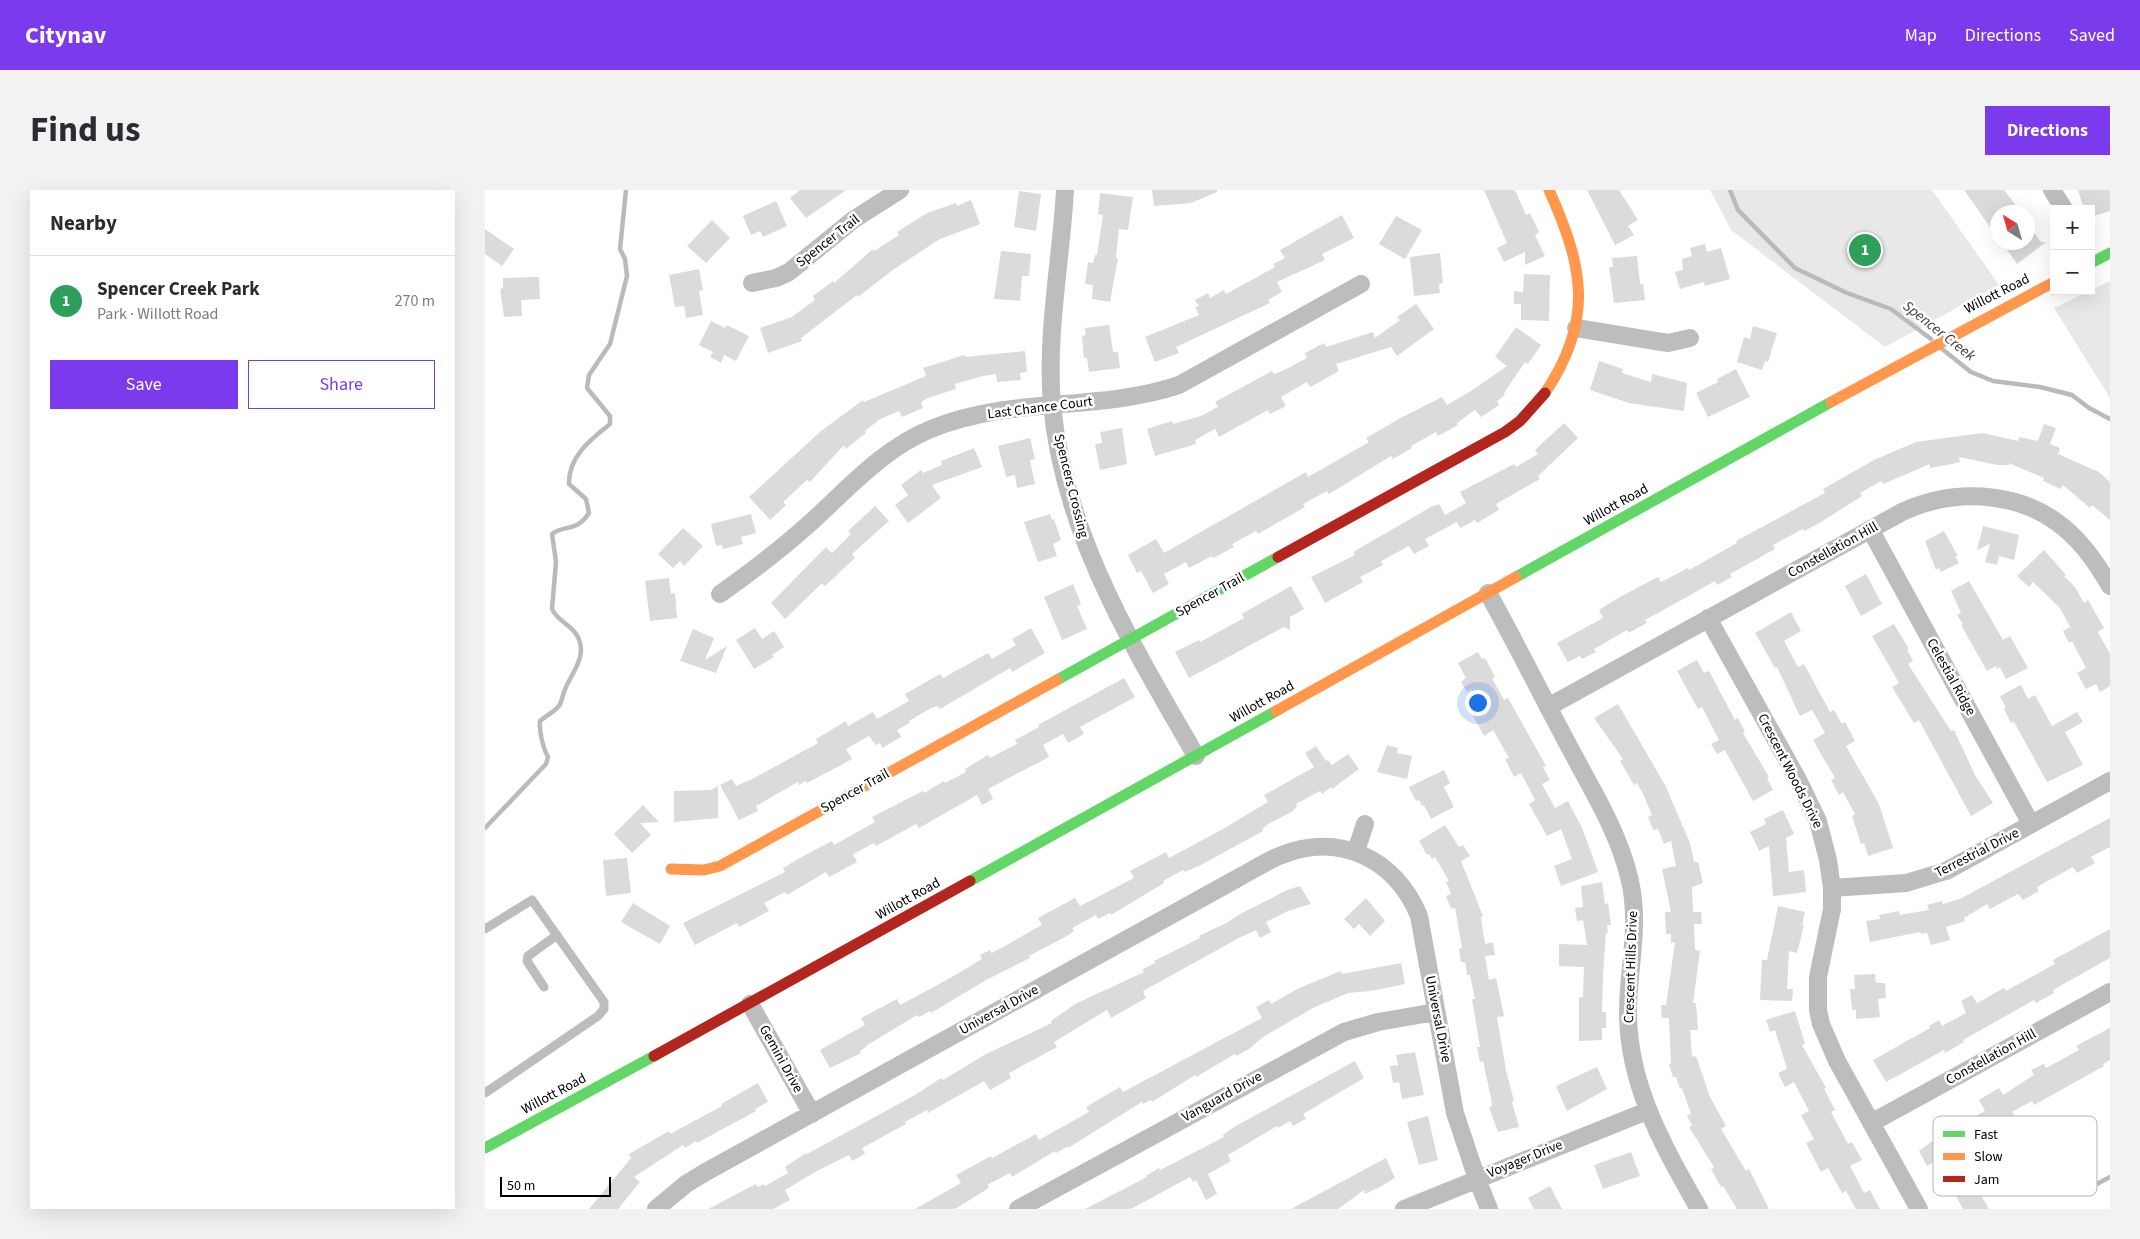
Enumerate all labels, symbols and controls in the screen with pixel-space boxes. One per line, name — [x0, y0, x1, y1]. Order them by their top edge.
text: Citynav — [25, 18, 106, 53]
text: Map — [1905, 23, 1937, 48]
text: Directions — [1965, 23, 2041, 48]
text: Saved — [2069, 23, 2115, 48]
text: Find us — [30, 105, 140, 155]
button: Directions — [1985, 106, 2110, 155]
north arrow — [1990, 205, 2035, 250]
map controls — [2050, 205, 2095, 295]
button: + — [2050, 205, 2095, 250]
text: Nearby — [50, 208, 117, 238]
street label: Spencer Trail — [792, 209, 864, 272]
pin: 1 — [1849, 231, 1881, 269]
button: − — [2050, 250, 2095, 295]
street label: Willott Road — [1961, 269, 2033, 319]
text: Spencer Creek Park — [97, 276, 260, 303]
text: 1 — [62, 290, 70, 312]
text: 270 m — [395, 290, 435, 312]
water label: Spencer Creek — [1898, 296, 1980, 367]
text: Park · Willott Road — [97, 303, 218, 325]
button: Save — [50, 360, 238, 409]
button: Share — [248, 360, 435, 409]
street label: Last Chance Court — [986, 392, 1094, 424]
street label: Spencers Crossing — [1048, 432, 1094, 540]
street label: Willott Road — [1580, 479, 1652, 531]
street label: Constellation Hill — [1784, 517, 1882, 583]
street label: Spencer Trail — [1172, 568, 1248, 622]
street label: Celestial Ridge — [1921, 635, 1981, 719]
street label: Willott Road — [1226, 676, 1298, 728]
your location — [1465, 690, 1491, 716]
street label: Crescent Woods Drive — [1752, 710, 1828, 832]
street label: Spencer Trail — [817, 764, 893, 818]
street label: Terrestrial Drive — [1931, 823, 2023, 883]
street label: Willott Road — [872, 873, 944, 925]
street label: Crescent Hills Drive — [1619, 910, 1643, 1024]
street label: Universal Drive — [1420, 974, 1456, 1064]
street label: Universal Drive — [956, 980, 1042, 1040]
street label: Gemini Drive — [754, 1021, 808, 1097]
street label: Constellation Hill — [1942, 1024, 2040, 1090]
street label: Vanguard Drive — [1178, 1067, 1266, 1127]
street label: Willott Road — [518, 1069, 590, 1119]
legend — [1933, 1116, 2097, 1196]
text: Fast — [1974, 1125, 1998, 1145]
street label: Voyager Drive — [1484, 1135, 1566, 1183]
text: Slow — [1974, 1147, 2003, 1167]
text: Jam — [1974, 1170, 1999, 1190]
scale bar — [500, 1174, 611, 1197]
text: 50 m — [507, 1176, 535, 1196]

